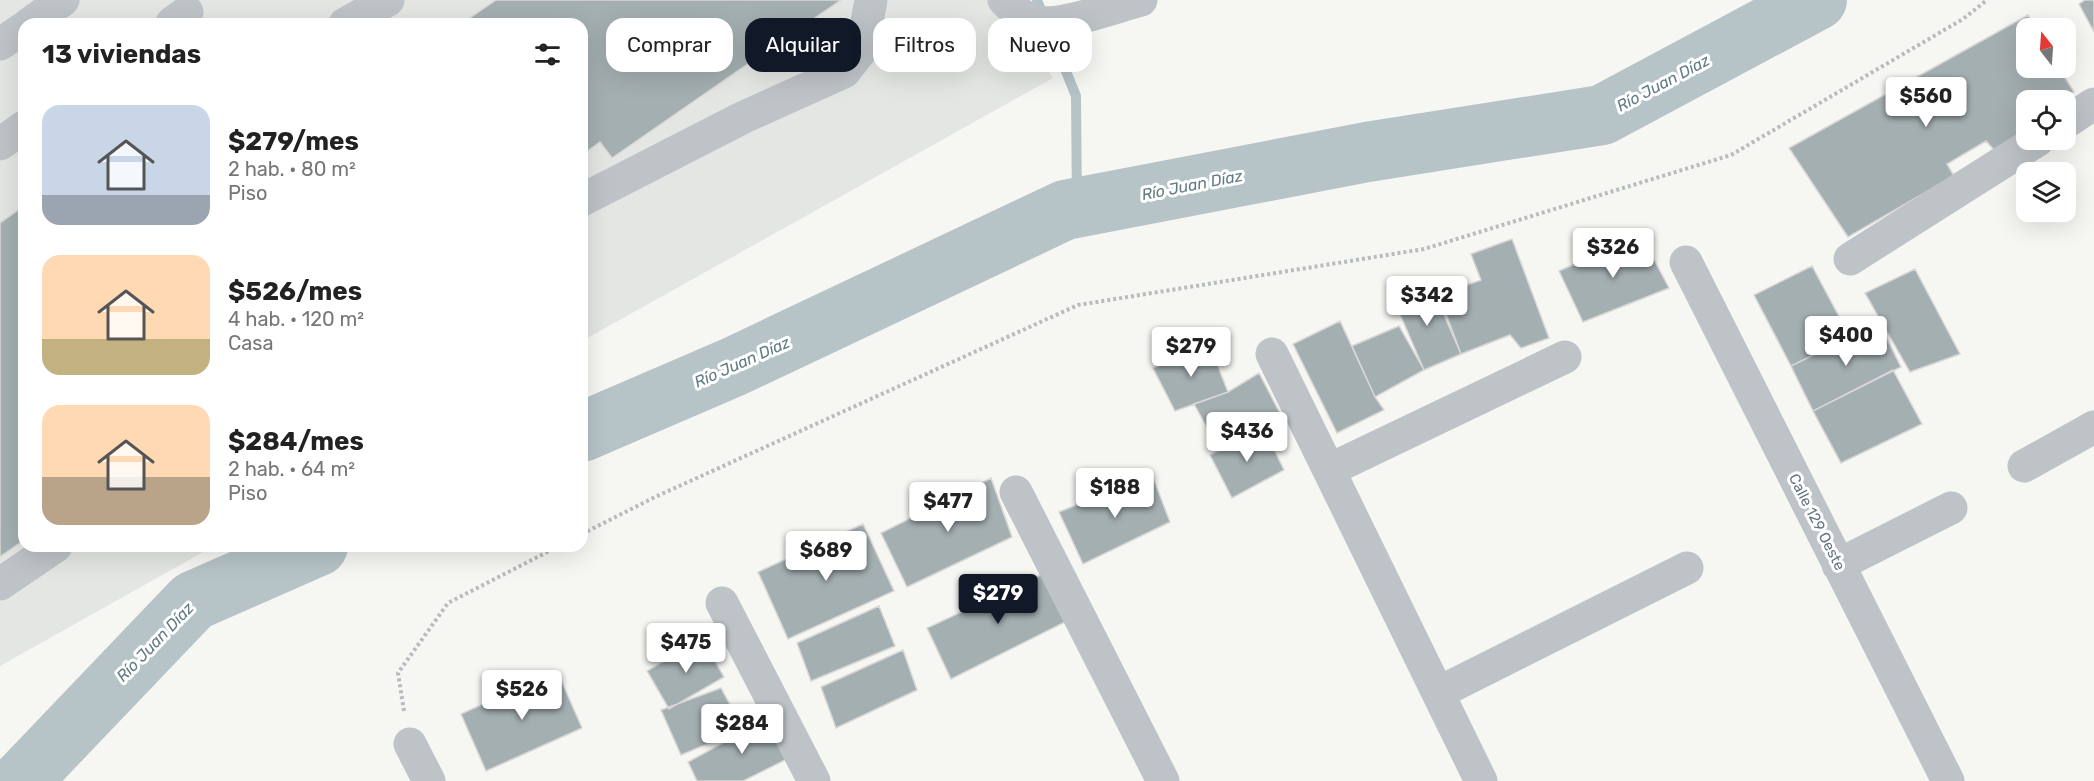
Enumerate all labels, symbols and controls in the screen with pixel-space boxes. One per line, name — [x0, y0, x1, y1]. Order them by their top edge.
chip: Comprar — [606, 18, 733, 72]
chip: Alquilar — [745, 18, 861, 72]
chip: Filtros — [873, 18, 976, 72]
chip: Nuevo — [988, 18, 1092, 72]
north arrow — [2016, 18, 2076, 78]
map controls — [2016, 18, 2076, 222]
icon: filters — [531, 38, 564, 71]
text: 13 viviendas — [42, 39, 201, 70]
water label: Río Juan Díaz — [1613, 51, 1713, 115]
pin: $560 — [1890, 77, 1962, 128]
text: $560 — [1900, 84, 1952, 108]
button: locate — [2016, 90, 2076, 150]
text: $279/mes — [228, 126, 359, 157]
icon: home — [90, 129, 162, 201]
text: 2 hab. · 80 m² — [228, 157, 356, 181]
button: layers — [2016, 162, 2076, 222]
water label: Río Juan Díaz — [1140, 166, 1244, 204]
text: Piso — [228, 181, 267, 205]
pin: $326 — [1577, 228, 1649, 279]
text: $326 — [1587, 235, 1639, 259]
text: $526/mes — [228, 276, 362, 307]
pin: $342 — [1391, 276, 1463, 327]
icon: home — [90, 279, 162, 351]
text: $342 — [1400, 283, 1454, 307]
text: 4 hab. · 120 m² — [228, 307, 364, 331]
pin: $400 — [1810, 316, 1882, 367]
text: $400 — [1819, 323, 1873, 347]
pin: $279 — [1155, 327, 1227, 378]
text: Casa — [228, 331, 274, 355]
water label: Río Juan Díaz — [691, 332, 793, 392]
text: $279 — [1166, 334, 1216, 358]
pin: $436 — [1211, 412, 1283, 463]
text: $436 — [1220, 419, 1274, 443]
text: $284/mes — [228, 426, 364, 457]
icon: home — [90, 429, 162, 501]
text: 2 hab. · 64 m² — [228, 457, 355, 481]
pin: $188 — [1079, 468, 1151, 519]
street label: Calle 129 Oeste — [1785, 471, 1849, 573]
text: $188 — [1090, 475, 1140, 499]
text: Piso — [228, 481, 267, 505]
pin: $477 — [912, 482, 984, 533]
text: $477 — [923, 489, 973, 513]
pin: $689 — [790, 531, 862, 582]
text: $689 — [800, 538, 852, 562]
pin: $279 — [962, 574, 1034, 625]
text: $279 — [973, 581, 1023, 605]
water label: Río Juan Díaz — [112, 598, 198, 686]
pin: $475 — [650, 623, 722, 674]
text: $475 — [661, 630, 711, 654]
pin: $526 — [486, 670, 558, 721]
text: $526 — [496, 677, 548, 701]
pin: $284 — [706, 704, 778, 755]
text: $284 — [715, 711, 769, 735]

